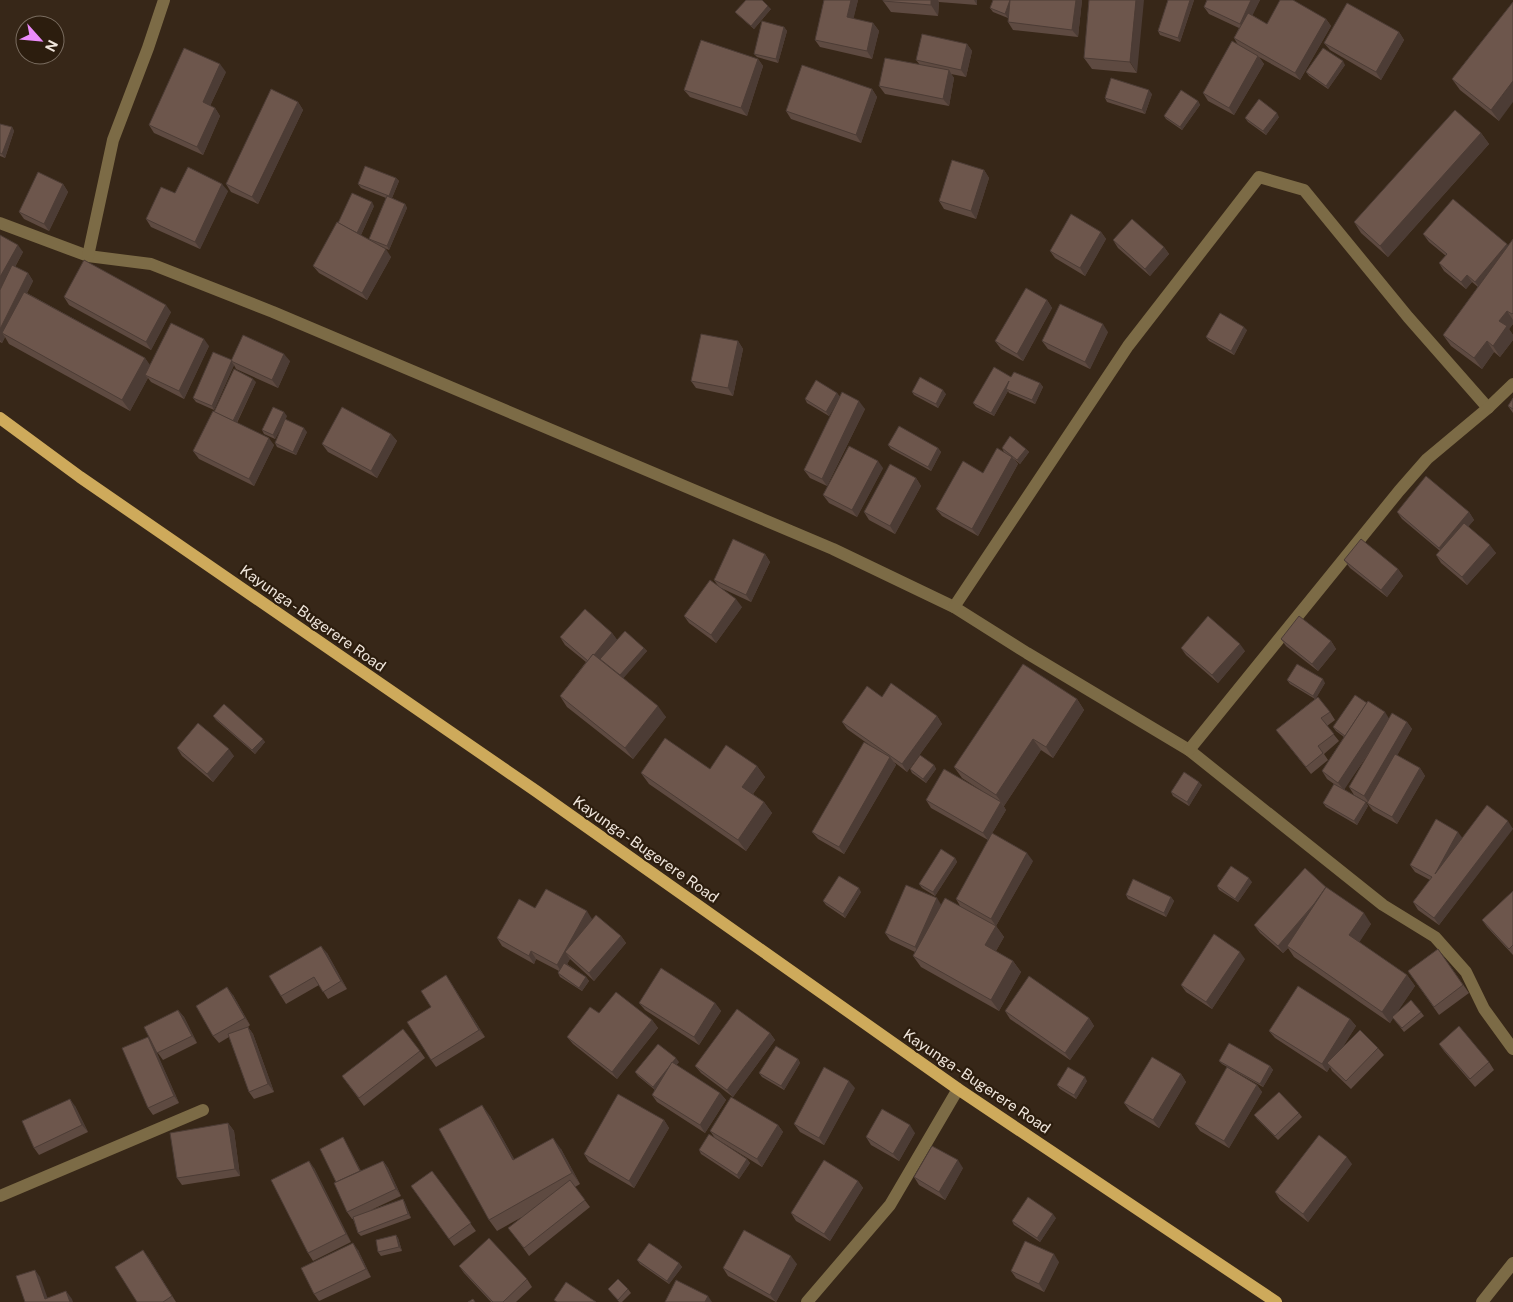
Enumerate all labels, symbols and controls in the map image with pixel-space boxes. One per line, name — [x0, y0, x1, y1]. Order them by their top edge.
north arrow — [15, 15, 65, 65]
text: N — [42, 37, 61, 54]
street label: Kayunga - Bugerere Road — [237, 561, 389, 675]
street label: Kayunga - Bugerere Road — [570, 792, 722, 906]
street label: Kayunga - Bugerere Road — [900, 1025, 1054, 1137]

